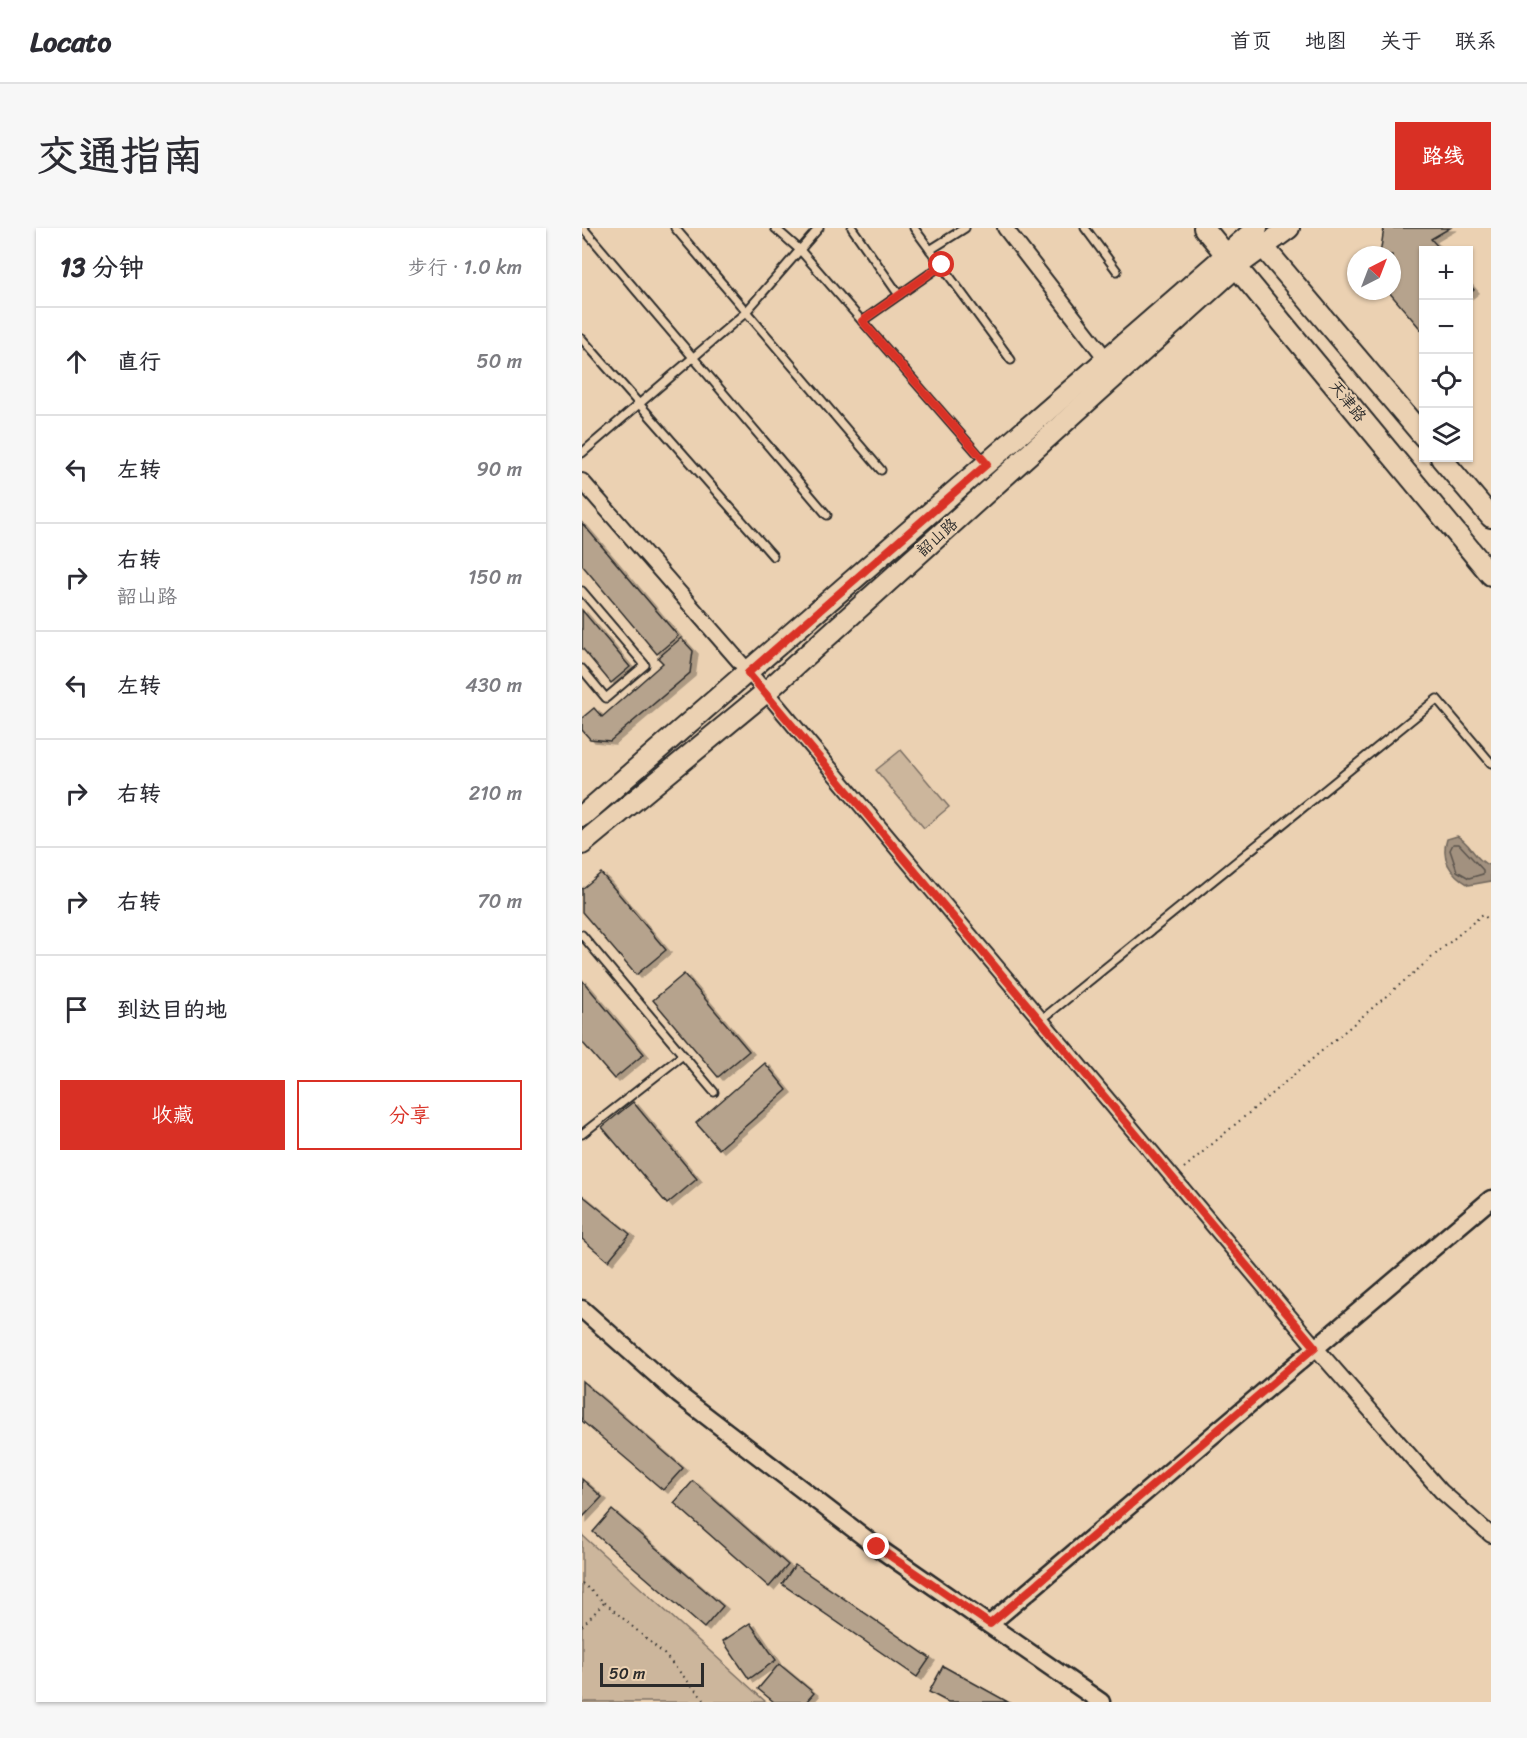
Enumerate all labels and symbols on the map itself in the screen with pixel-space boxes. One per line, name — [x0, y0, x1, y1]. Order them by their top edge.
north arrow — [1347, 246, 1401, 300]
route start — [928, 251, 954, 277]
street label: 天津路 — [1322, 373, 1374, 429]
street label: 韶山路 — [909, 510, 965, 564]
route end — [863, 1533, 889, 1559]
scale bar — [600, 1660, 704, 1688]

